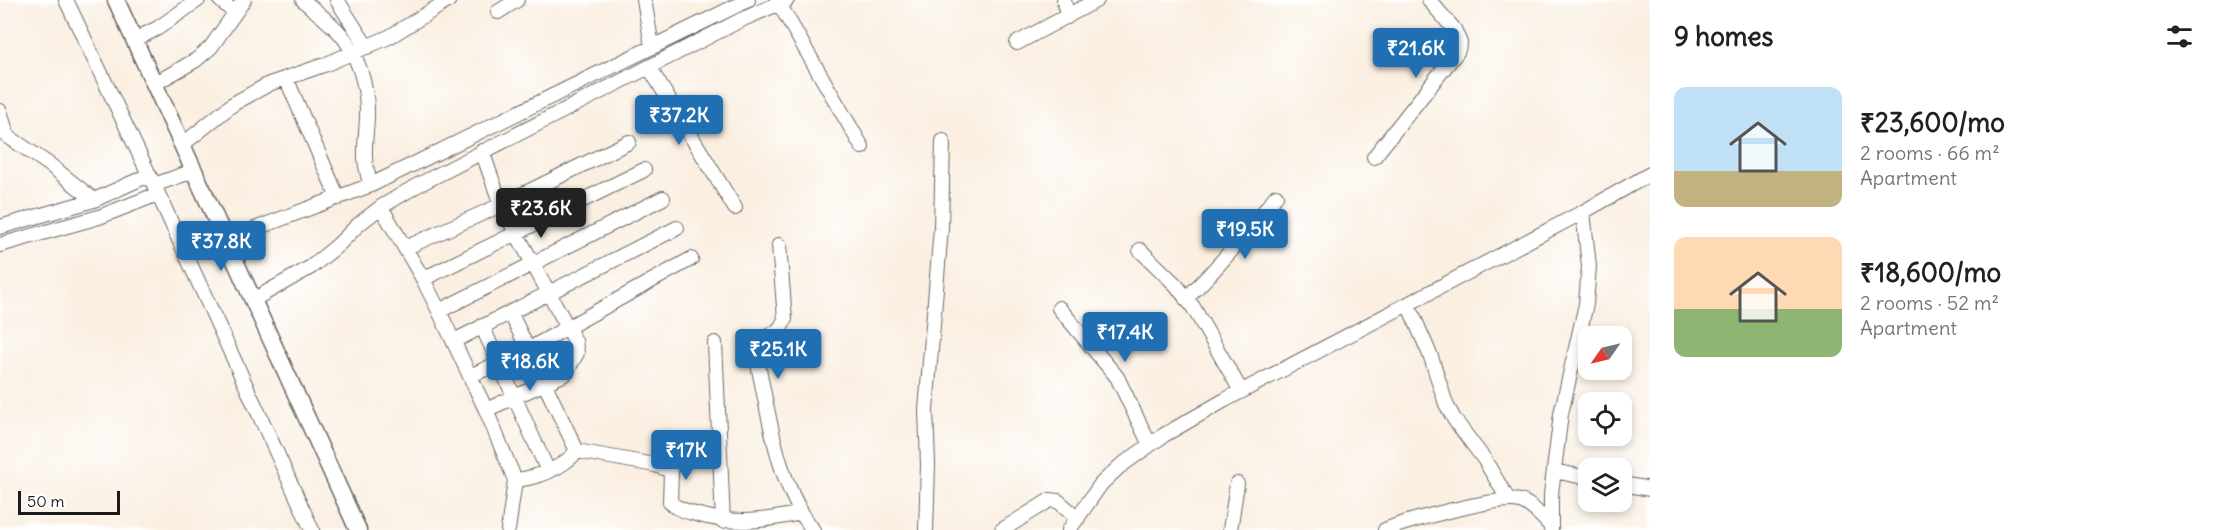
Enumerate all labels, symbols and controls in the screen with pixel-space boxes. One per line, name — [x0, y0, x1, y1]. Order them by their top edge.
text: 9 homes — [1674, 20, 1773, 53]
icon: filters — [2163, 20, 2196, 53]
pin: ₹21.6K — [1367, 28, 1465, 79]
text: ₹21.6K — [1387, 35, 1445, 60]
pin: ₹37.2K — [630, 95, 728, 146]
text: ₹37.2K — [649, 102, 709, 127]
text: ₹23,600/mo — [1860, 106, 2005, 139]
icon: home — [1722, 111, 1794, 183]
text: 2 rooms · 66 m² — [1860, 140, 2000, 165]
text: Apartment — [1860, 165, 1957, 190]
pin: ₹23.6K — [492, 188, 590, 239]
text: ₹23.6K — [510, 195, 572, 220]
pin: ₹19.5K — [1196, 209, 1294, 260]
text: ₹19.5K — [1216, 216, 1274, 241]
pin: ₹37.8K — [172, 221, 270, 272]
text: ₹37.8K — [191, 228, 251, 253]
text: ₹18,600/mo — [1860, 256, 2001, 289]
icon: home — [1722, 261, 1794, 333]
text: 2 rooms · 52 m² — [1860, 290, 1999, 315]
pin: ₹17.4K — [1076, 312, 1174, 363]
text: Apartment — [1860, 315, 1957, 340]
text: ₹17.4K — [1097, 319, 1153, 344]
north arrow — [1578, 326, 1632, 380]
map controls — [1578, 326, 1632, 512]
pin: ₹25.1K — [729, 329, 827, 380]
text: ₹25.1K — [749, 336, 807, 361]
pin: ₹18.6K — [481, 341, 579, 392]
text: ₹18.6K — [501, 348, 559, 373]
button: locate — [1578, 392, 1632, 446]
pin: ₹17K — [650, 430, 722, 481]
text: ₹17K — [665, 437, 707, 462]
button: layers — [1578, 458, 1632, 512]
scale bar — [18, 488, 120, 516]
text: 50 m — [27, 491, 65, 511]

